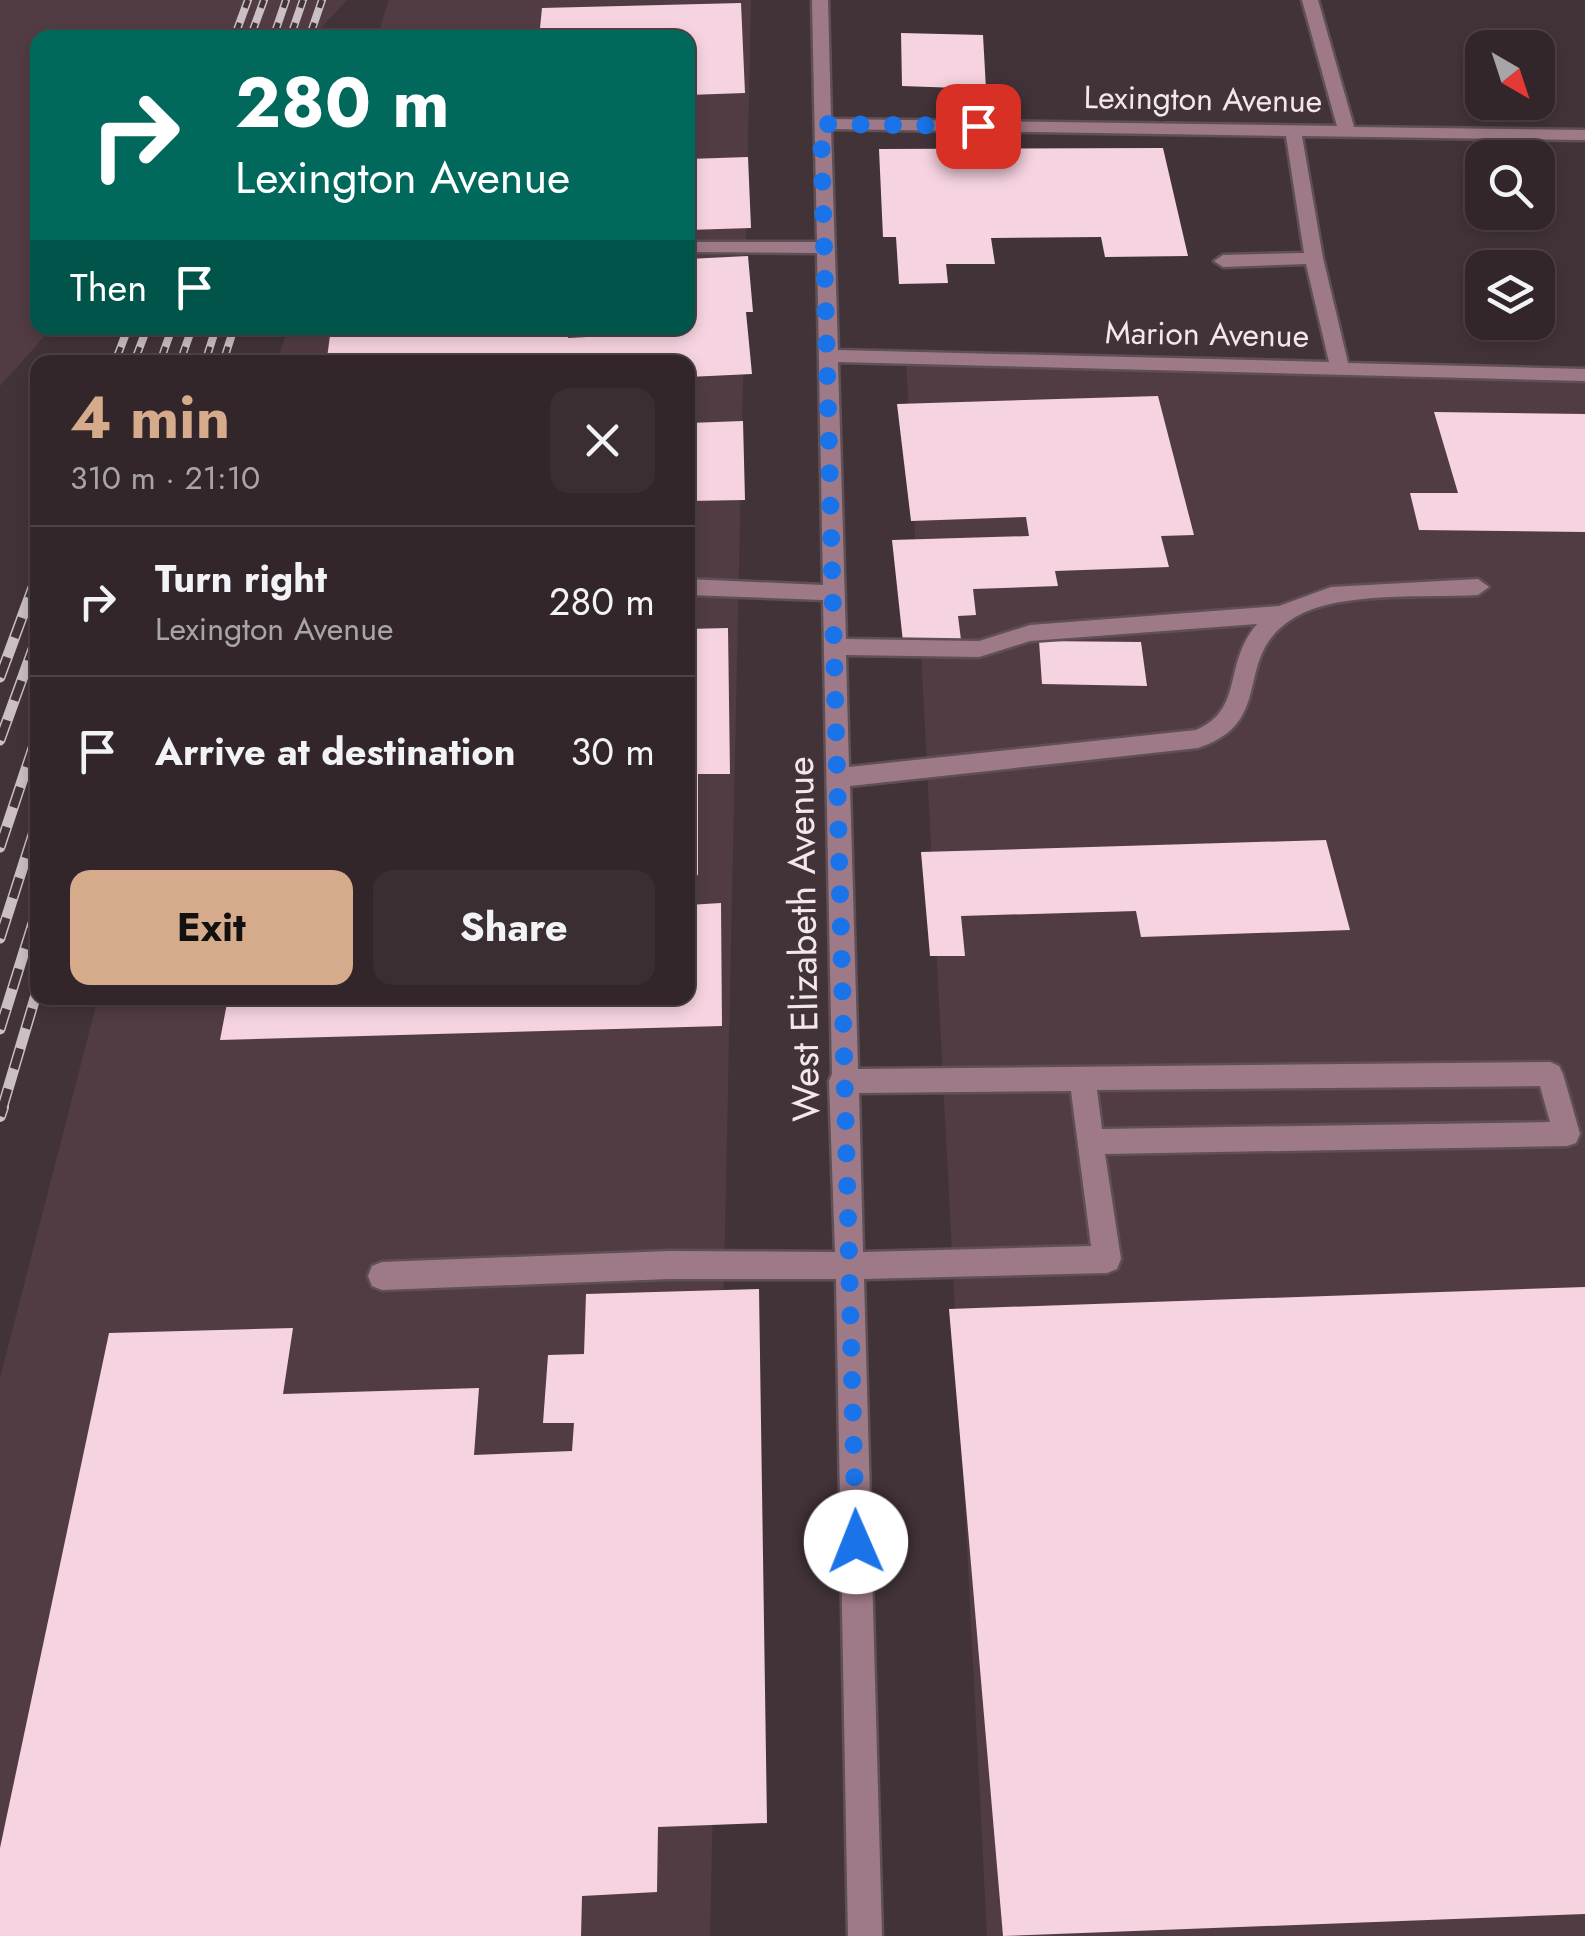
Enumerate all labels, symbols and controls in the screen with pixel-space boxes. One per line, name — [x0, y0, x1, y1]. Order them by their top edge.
north arrow — [1465, 30, 1555, 120]
map controls — [1465, 30, 1555, 340]
text: 280 m — [235, 52, 450, 153]
icon: right — [70, 70, 200, 200]
street label: Lexington Avenue — [1083, 74, 1323, 124]
pin — [936, 84, 1021, 169]
icon: arrive — [951, 99, 1006, 154]
button: search — [1465, 140, 1555, 230]
text: Lexington Avenue — [235, 145, 570, 210]
button: layers — [1465, 250, 1555, 340]
text: Then — [70, 260, 147, 315]
icon: arrive — [167, 260, 222, 315]
street label: Marion Avenue — [1105, 309, 1309, 359]
text: 4 min — [70, 374, 230, 461]
button: close — [550, 388, 655, 493]
text: 310 m · 21:10 — [70, 455, 260, 501]
text: Turn right — [155, 551, 327, 606]
icon: right — [70, 574, 125, 629]
text: 280 m — [549, 574, 655, 629]
text: Lexington Avenue — [155, 606, 393, 652]
icon: arrive — [70, 724, 125, 779]
text: Arrive at destination — [155, 724, 516, 779]
text: 30 m — [570, 724, 655, 779]
street label: West Elizabeth Avenue — [772, 756, 833, 1122]
button: Exit — [70, 870, 353, 985]
button: Share — [373, 870, 655, 985]
position arrow — [804, 1490, 908, 1594]

